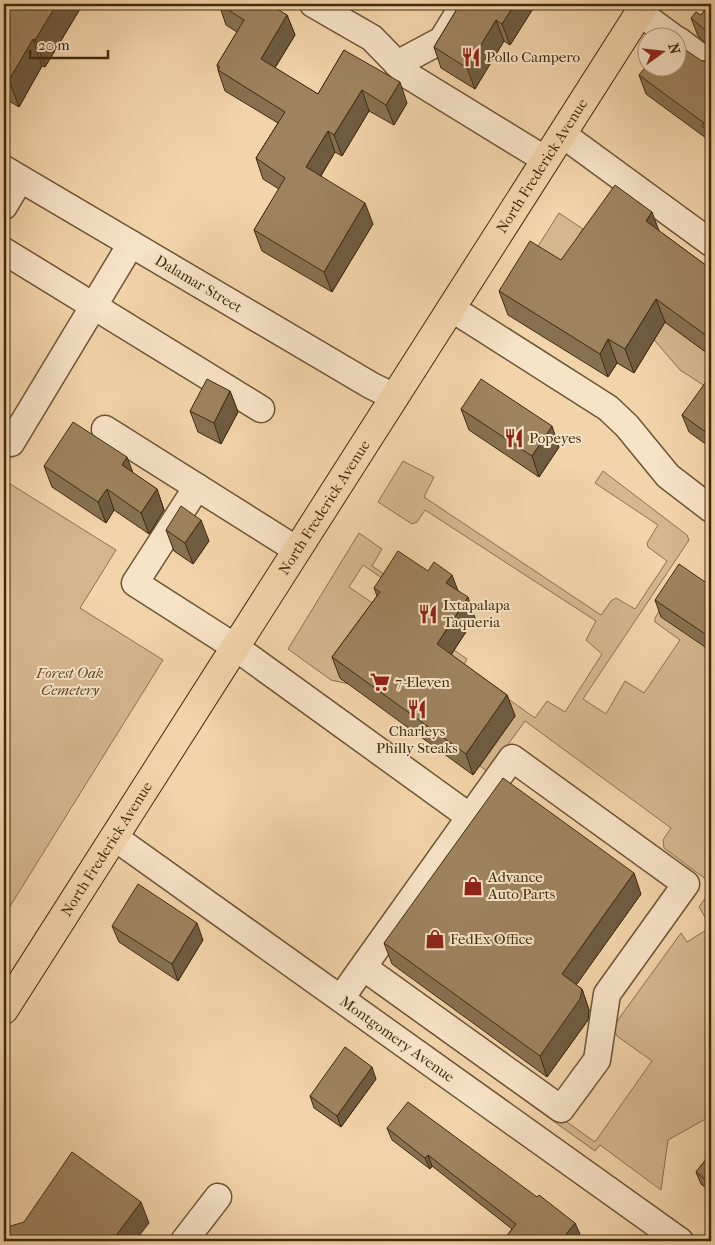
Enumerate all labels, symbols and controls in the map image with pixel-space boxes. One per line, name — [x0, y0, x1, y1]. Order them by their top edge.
scale bar — [30, 28, 108, 60]
north arrow — [638, 28, 688, 78]
text: 20 m — [38, 36, 70, 54]
text: N — [664, 41, 684, 56]
restaurant icon: Pollo Campero — [460, 46, 482, 68]
place label: Pollo Campero — [486, 48, 581, 66]
street label: North Frederick Avenue — [492, 95, 592, 237]
street label: Dalamar Street — [152, 251, 246, 317]
restaurant icon: Popeyes — [503, 427, 525, 449]
place label: Popeyes — [529, 429, 582, 447]
street label: North Frederick Avenue — [275, 436, 374, 578]
place label: Ixtapalapa Taqueria — [443, 596, 511, 631]
restaurant icon: Ixtapalapa Taqueria — [417, 603, 439, 625]
park label: Forest Oak Cemetery — [35, 664, 104, 699]
supermarket icon: 7-Eleven — [369, 671, 391, 693]
place label: 7-Eleven — [395, 673, 450, 691]
restaurant icon: Charleys Philly Steaks — [406, 698, 428, 720]
place label: Charleys Philly Steaks — [376, 722, 458, 757]
street label: North Frederick Avenue — [57, 778, 157, 920]
place label: Advance Auto Parts — [487, 868, 556, 903]
shop icon: Advance Auto Parts — [462, 875, 484, 897]
shop icon: FedEx Office — [424, 928, 446, 950]
place label: FedEx Office — [450, 930, 533, 948]
street label: Montgomery Avenue — [336, 992, 458, 1086]

